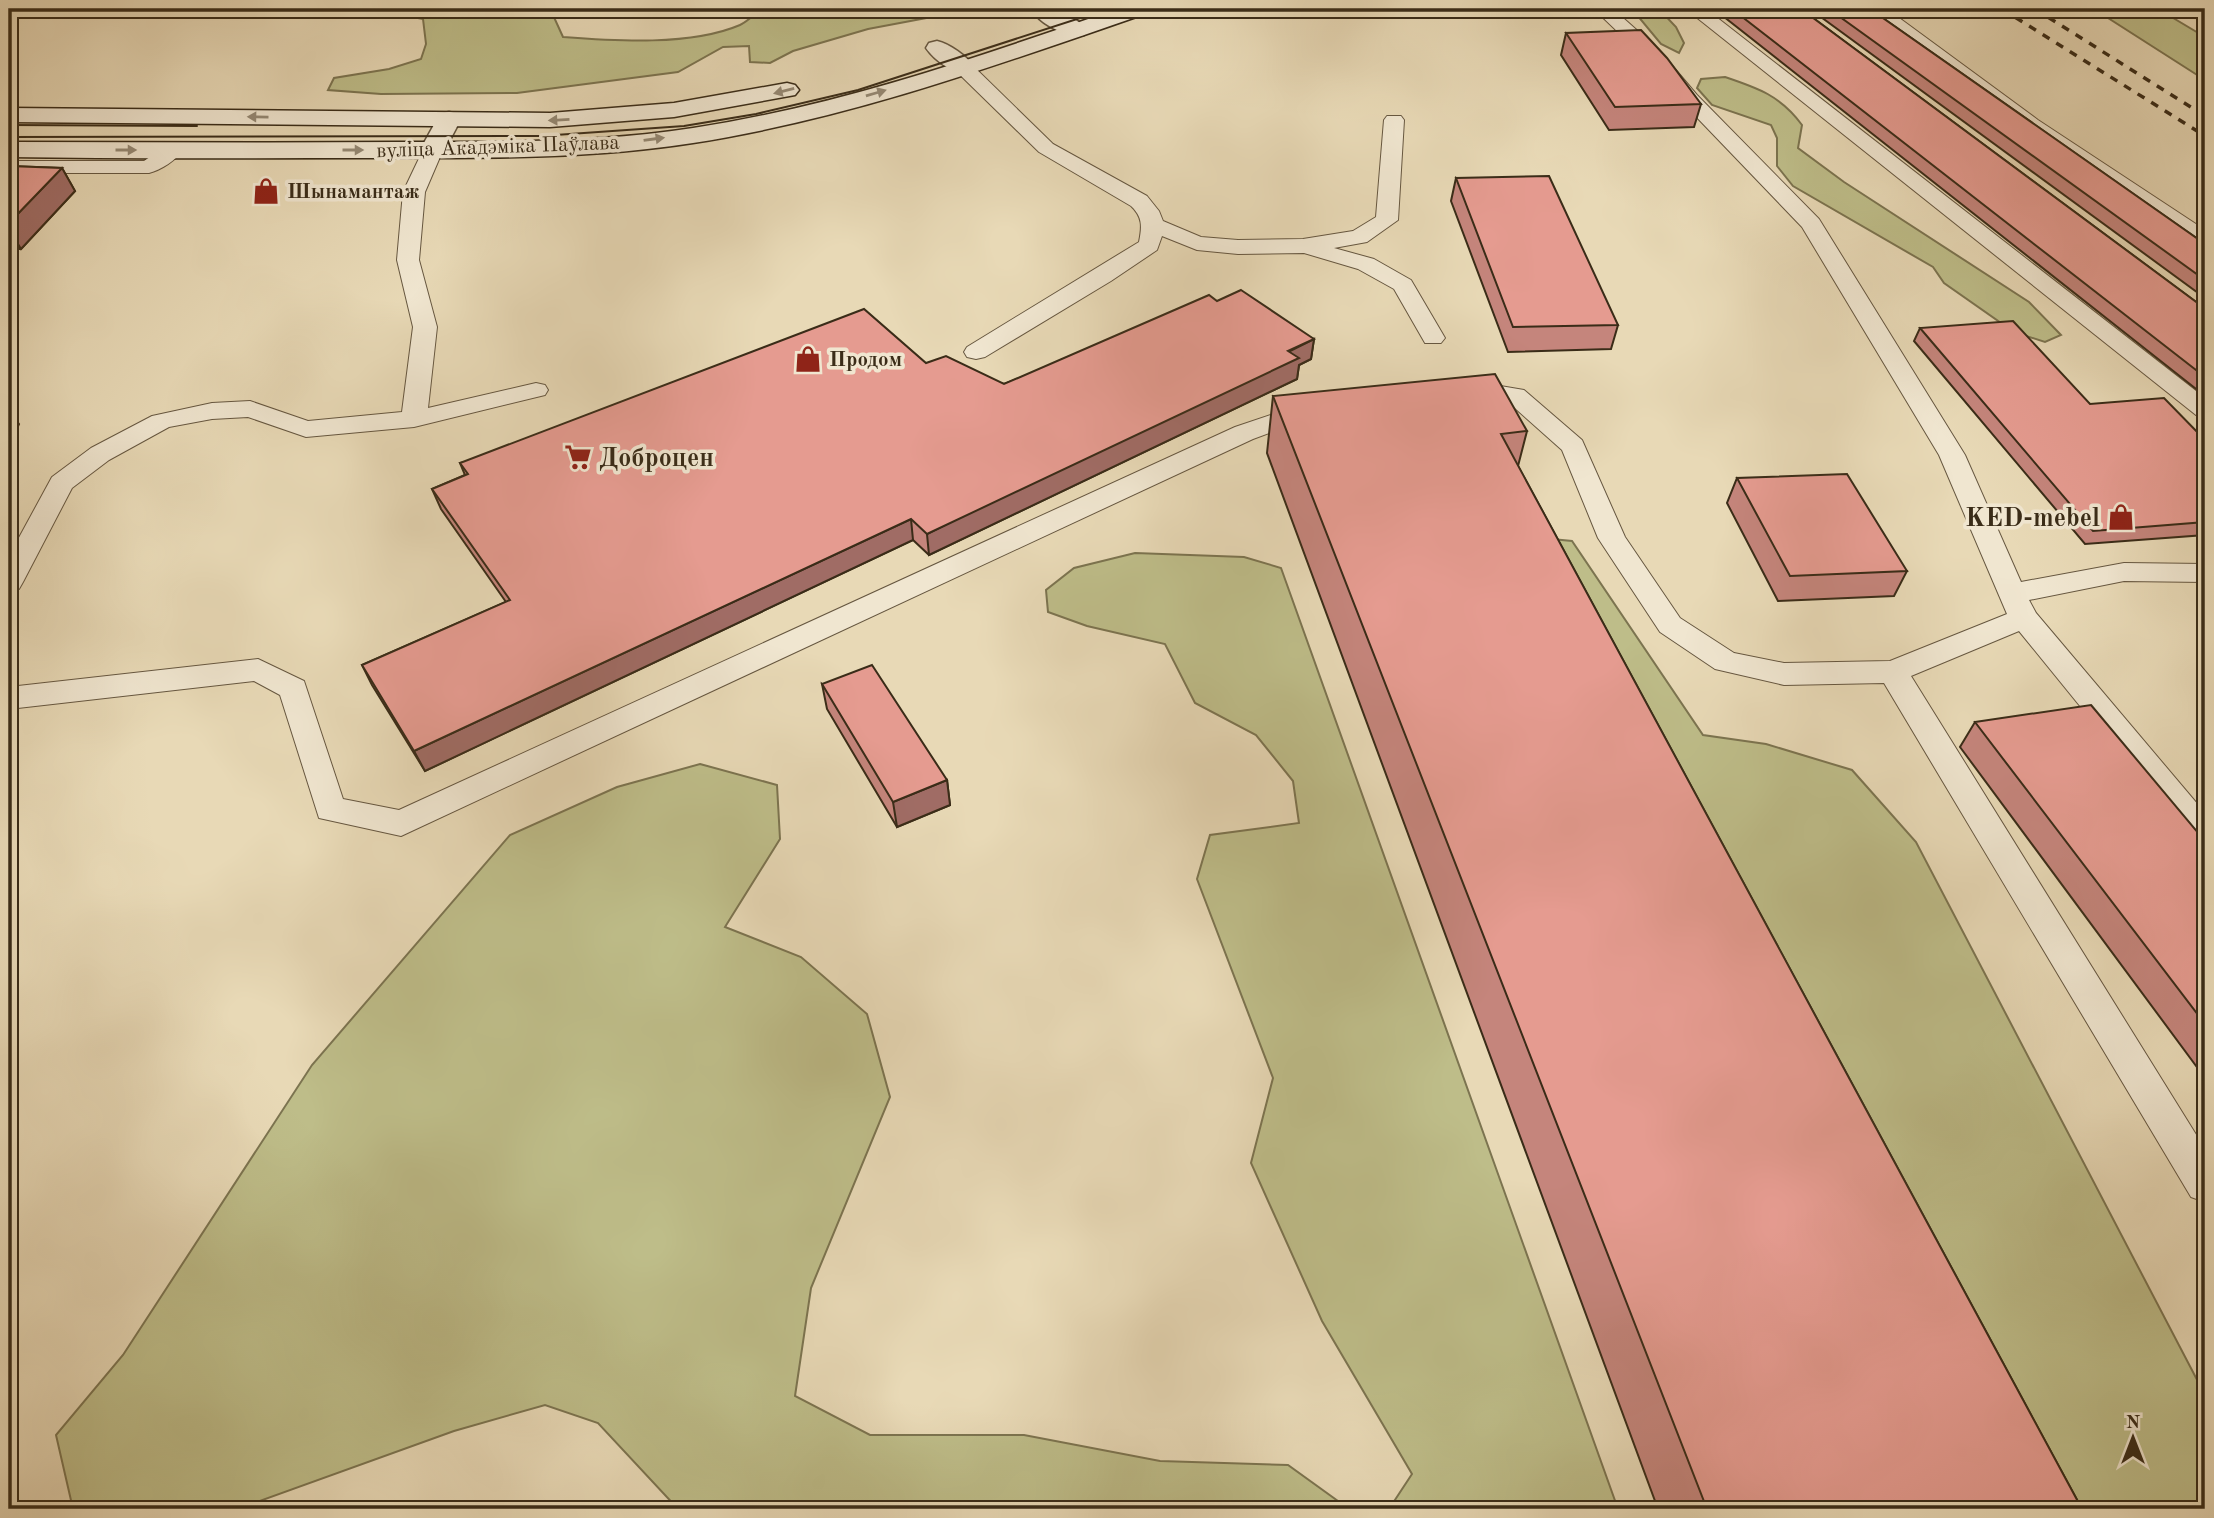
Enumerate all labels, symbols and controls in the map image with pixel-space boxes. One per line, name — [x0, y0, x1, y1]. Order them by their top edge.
one-way arrow — [773, 86, 795, 97]
one-way arrow — [866, 87, 887, 97]
one-way arrow — [247, 111, 269, 123]
one-way arrow — [548, 114, 570, 125]
street label: вуліца Акадэміка Паўлава — [376, 133, 620, 162]
one-way arrow — [643, 134, 665, 145]
one-way arrow — [115, 144, 137, 156]
one-way arrow — [343, 144, 365, 156]
shop icon: Шынамантаж — [251, 176, 281, 206]
place label: Шынамантаж — [287, 182, 420, 203]
shop icon: Продом — [793, 344, 823, 374]
place label: Продом — [829, 350, 902, 371]
supermarket icon: Доброцен — [563, 442, 593, 472]
place label: Доброцен — [599, 446, 714, 472]
shop icon: KED-mebel — [2106, 502, 2136, 532]
place label: KED-mebel — [1965, 506, 2100, 532]
north arrow — [2098, 1402, 2168, 1472]
text: N — [2126, 1414, 2141, 1433]

